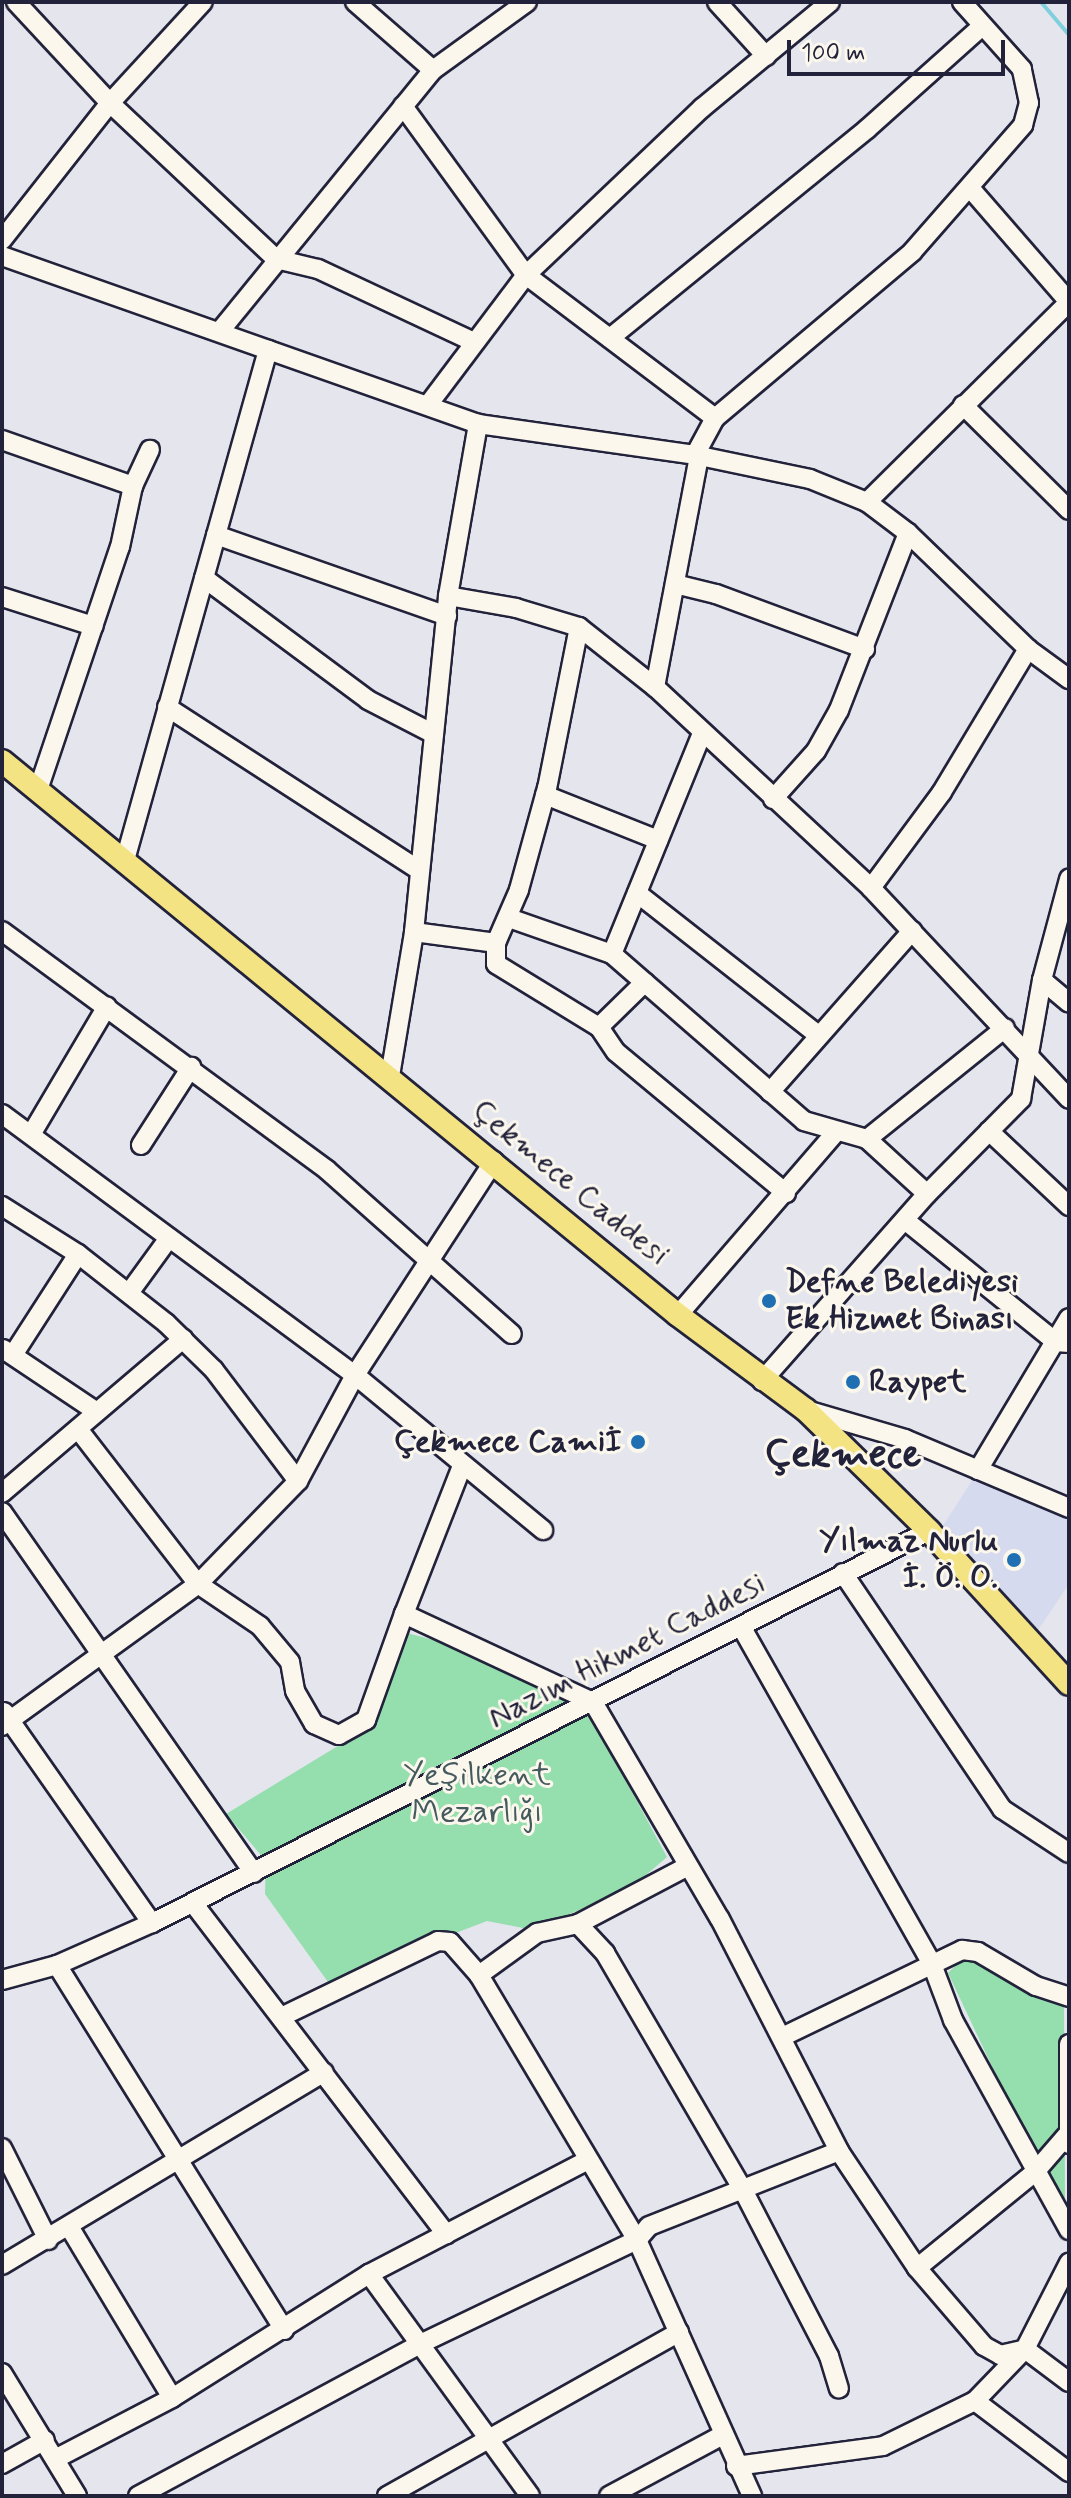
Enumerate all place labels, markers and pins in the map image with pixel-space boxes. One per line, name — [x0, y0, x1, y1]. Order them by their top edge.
place label: Defne Belediyesi Ek Hizmet Binası — [785, 1264, 1032, 1339]
marker: Defne Belediyesi Ek Hizmet Binası — [760, 1292, 778, 1310]
place label: Raypet — [869, 1363, 966, 1401]
marker: Raypet — [844, 1373, 862, 1391]
place label: Çekmece Camiİ — [394, 1423, 622, 1461]
marker: Çekmece Camiİ — [629, 1433, 647, 1451]
place label: Yılmaz Nurlu İ. Ö. O. — [821, 1523, 998, 1598]
marker: Yılmaz Nurlu İ. Ö. O. — [1005, 1551, 1023, 1569]

